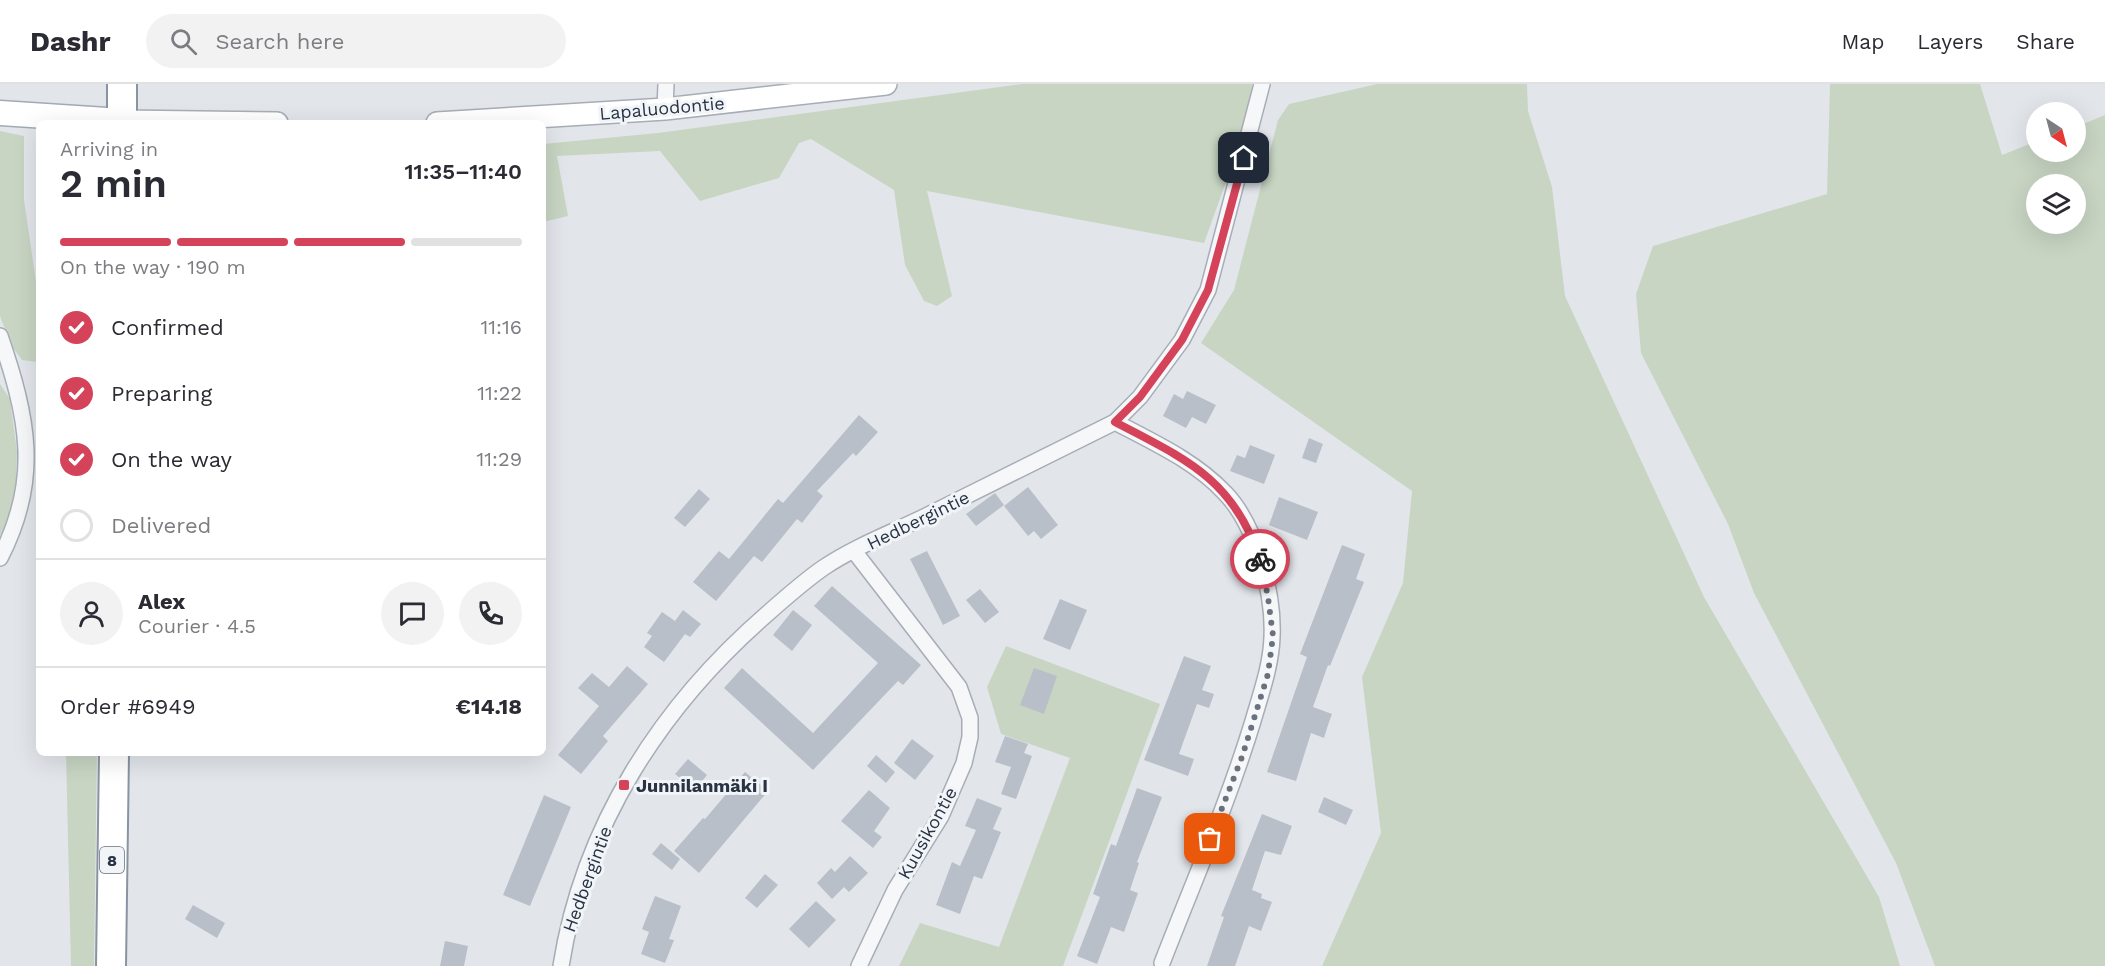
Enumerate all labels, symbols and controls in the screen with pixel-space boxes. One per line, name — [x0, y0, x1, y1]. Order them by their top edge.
search box — [146, 14, 566, 68]
text: Dashr — [30, 25, 110, 58]
icon: search — [167, 25, 200, 58]
text: Search here — [215, 29, 344, 54]
text: Map — [1841, 29, 1884, 54]
text: Layers — [1917, 29, 1983, 54]
text: Share — [2016, 29, 2075, 54]
street label: Lapaluodontie — [598, 92, 726, 124]
north arrow — [2026, 102, 2086, 162]
map controls — [2026, 102, 2086, 234]
pin — [1218, 132, 1269, 183]
text: Arriving in — [60, 137, 158, 161]
icon: home — [1227, 141, 1260, 174]
text: 11:35–11:40 — [404, 159, 522, 184]
text: 2 min — [60, 161, 167, 206]
button: layers — [2026, 174, 2086, 234]
text: On the way · 190 m — [60, 255, 246, 279]
icon: check — [60, 311, 93, 344]
text: Confirmed — [111, 315, 224, 340]
text: 11:16 — [481, 315, 522, 339]
icon: check — [60, 377, 93, 410]
text: Preparing — [111, 381, 212, 406]
text: 11:22 — [477, 381, 522, 405]
icon: check — [60, 443, 93, 476]
text: On the way — [111, 447, 232, 472]
text: 11:29 — [476, 447, 522, 471]
street label: Hedbergintie — [863, 486, 973, 554]
text: Delivered — [111, 513, 211, 538]
courier — [1230, 529, 1290, 589]
icon: bike — [1244, 543, 1277, 576]
button: person — [60, 582, 123, 645]
button: chat — [381, 582, 444, 645]
button: phone — [459, 582, 522, 645]
text: Alex — [138, 589, 185, 614]
text: Courier · 4.5 — [138, 614, 256, 638]
text: Order #6949 — [60, 694, 195, 719]
text: €14.18 — [456, 694, 522, 719]
place label: Junnilanmäki I — [636, 775, 768, 796]
marker: Junnilanmäki I — [617, 778, 631, 792]
street label: Kuusikontie — [893, 783, 961, 883]
pin — [1184, 813, 1235, 864]
icon: bag — [1193, 822, 1226, 855]
street label: Hedbergintie — [558, 823, 616, 935]
road number: 8 — [100, 847, 124, 873]

